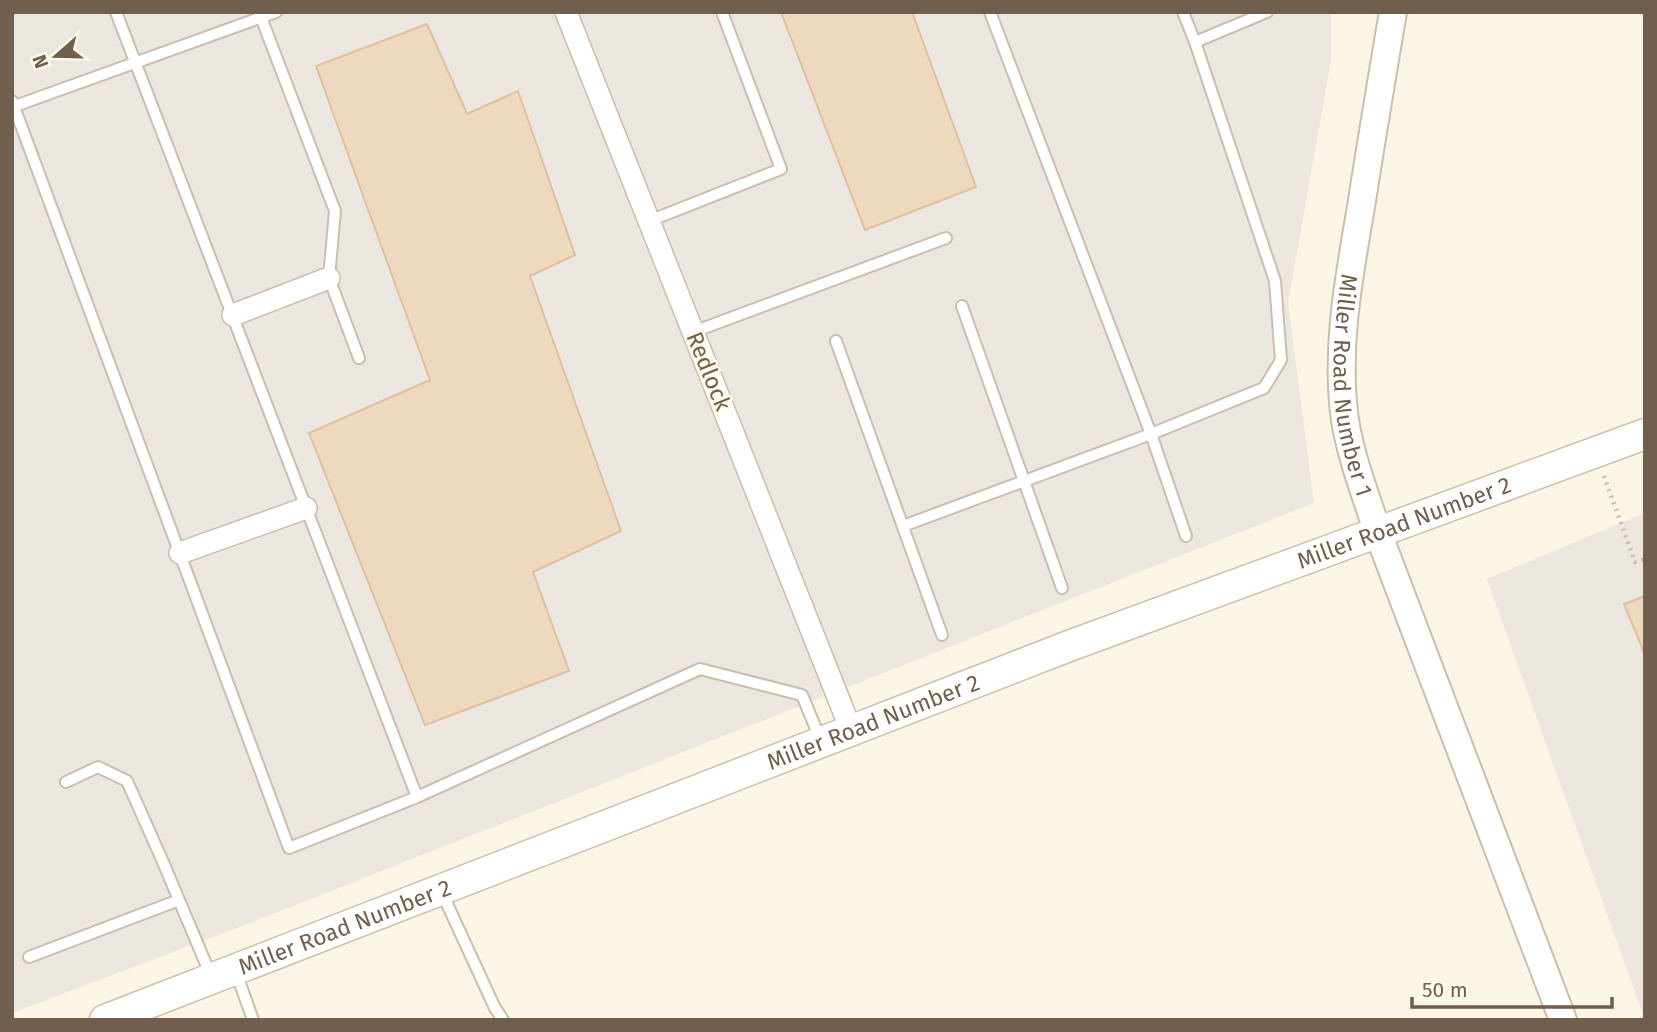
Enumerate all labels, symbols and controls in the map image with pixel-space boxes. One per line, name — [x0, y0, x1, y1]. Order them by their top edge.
north arrow — [21, 21, 91, 91]
text: N — [28, 52, 53, 72]
street label: Miller Road Number 1 — [1328, 272, 1379, 500]
street label: Redlock — [681, 327, 738, 415]
street label: Miller Road Number 2 — [1293, 471, 1515, 575]
street label: Miller Road Number 2 — [763, 668, 984, 776]
street label: Miller Road Number 2 — [234, 873, 455, 981]
scale bar — [1412, 965, 1612, 1009]
text: 50 m — [1422, 977, 1468, 1003]

